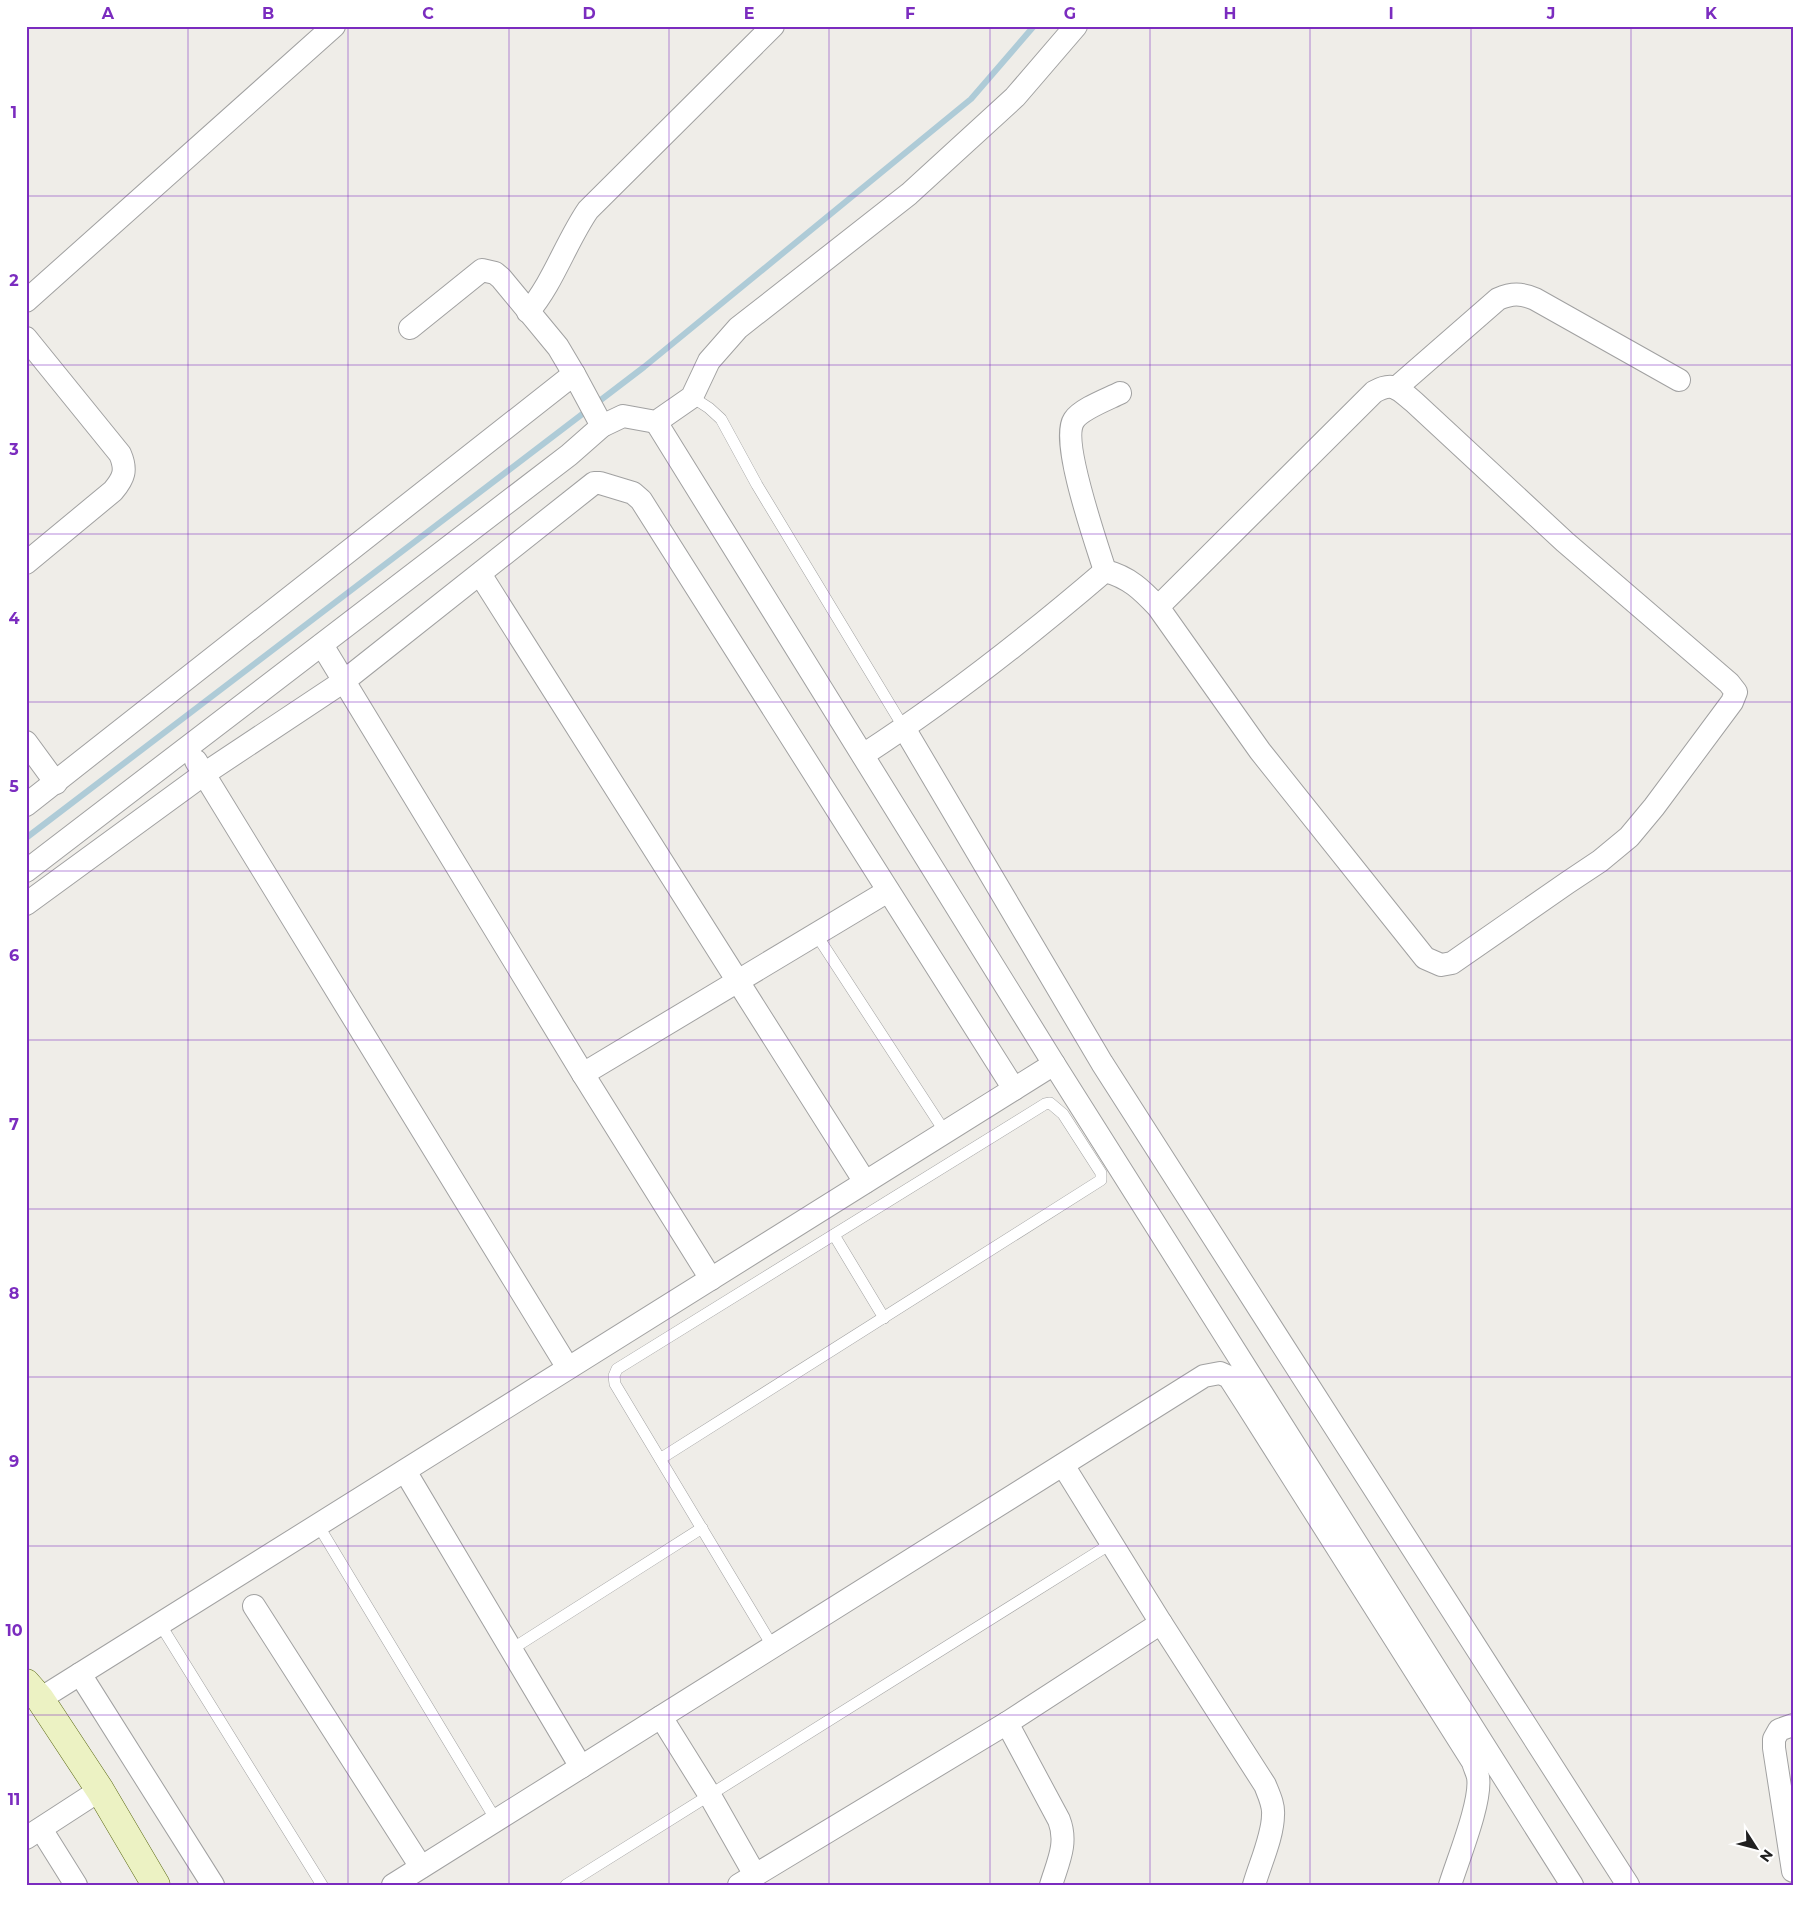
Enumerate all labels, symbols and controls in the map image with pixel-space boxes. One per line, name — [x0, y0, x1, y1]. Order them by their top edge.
text: A — [101, 4, 115, 23]
text: B — [262, 4, 274, 23]
text: C — [422, 4, 434, 23]
text: D — [582, 4, 596, 23]
text: E — [744, 4, 754, 23]
text: F — [905, 4, 915, 23]
text: G — [1064, 4, 1076, 23]
text: H — [1224, 4, 1236, 23]
text: I — [1388, 4, 1394, 23]
text: J — [1546, 4, 1555, 23]
text: K — [1705, 4, 1718, 23]
text: 1 — [11, 103, 17, 122]
text: 2 — [9, 271, 19, 290]
text: 3 — [8, 440, 19, 459]
text: 4 — [8, 609, 20, 628]
text: 5 — [9, 777, 19, 796]
text: 6 — [9, 946, 19, 965]
text: 7 — [9, 1115, 19, 1134]
text: 8 — [9, 1284, 19, 1303]
text: 9 — [9, 1452, 19, 1471]
text: 10 — [5, 1621, 23, 1640]
text: 11 — [8, 1790, 20, 1809]
north arrow — [1732, 1824, 1782, 1874]
text: N — [1756, 1846, 1777, 1866]

